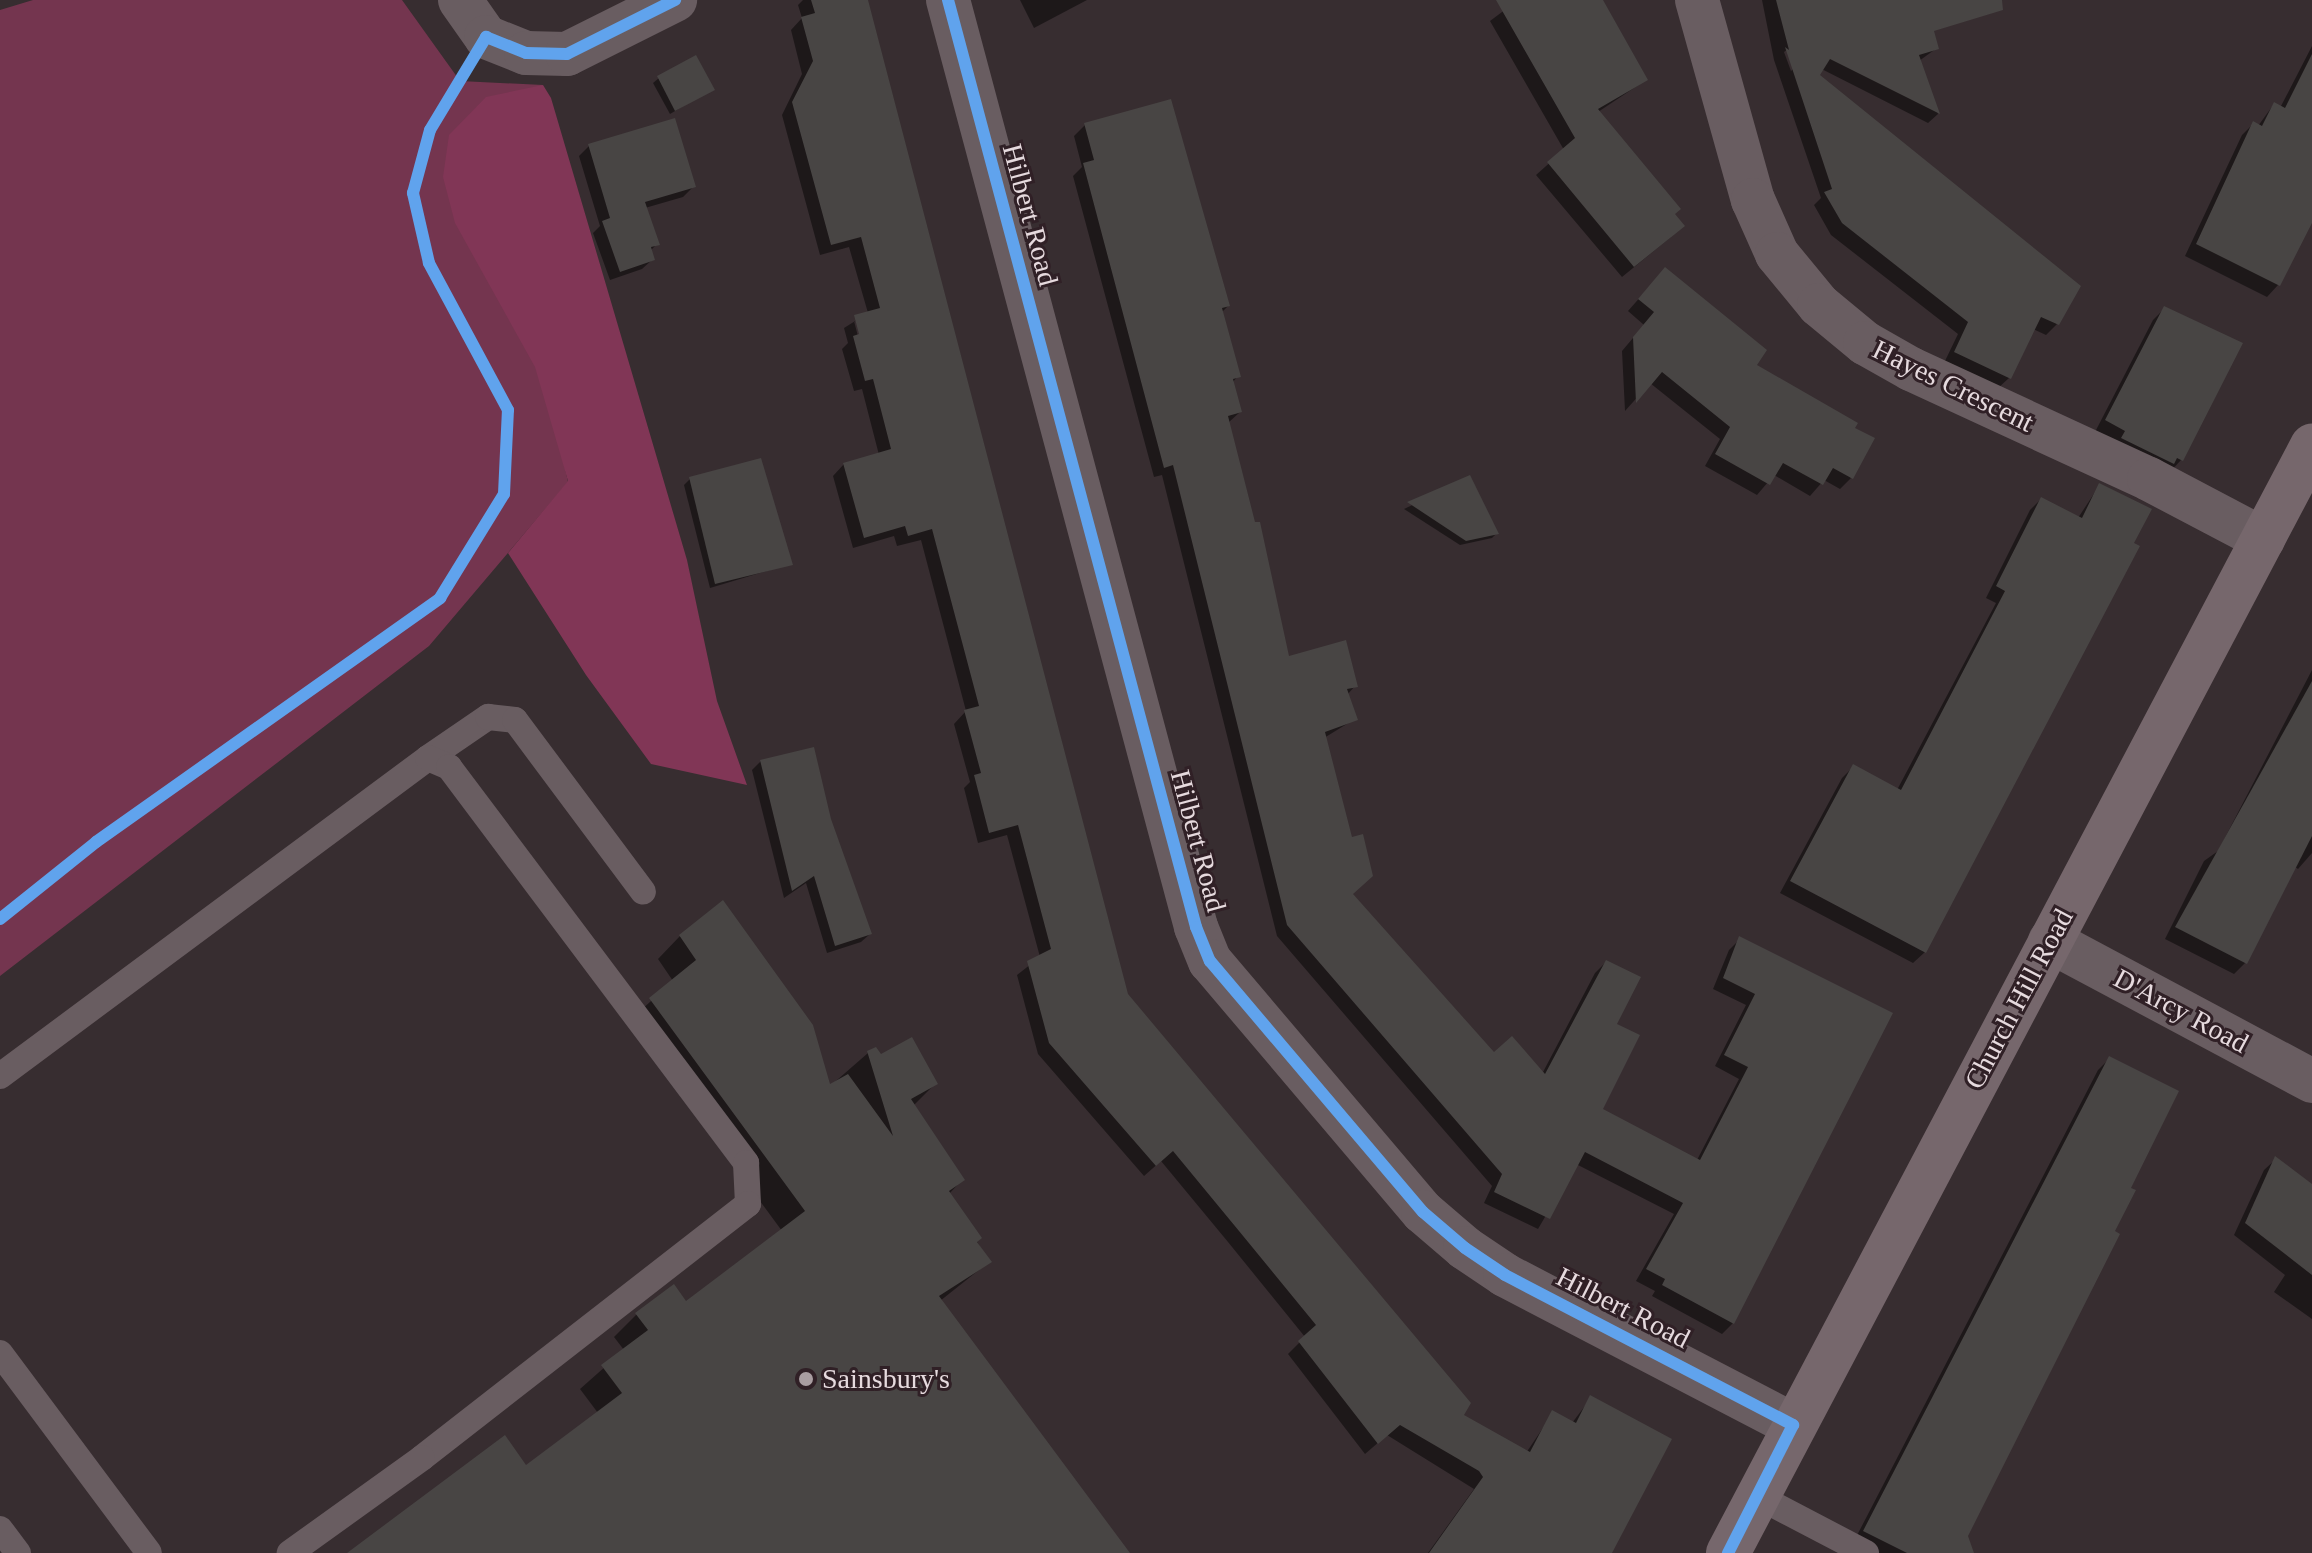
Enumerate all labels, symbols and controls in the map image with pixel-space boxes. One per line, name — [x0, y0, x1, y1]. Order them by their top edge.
street label: Hilbert Road — [995, 140, 1065, 290]
street label: Hayes Crescent — [1867, 333, 2039, 439]
street label: Hilbert Road — [1163, 766, 1233, 916]
street label: Church Hill Road — [1957, 903, 2081, 1095]
street label: D'Arcy Road — [2108, 962, 2254, 1060]
street label: Hilbert Road — [1551, 1260, 1695, 1356]
place label: Sainsbury's — [822, 1362, 950, 1396]
marker: Sainsbury's — [797, 1370, 815, 1388]

